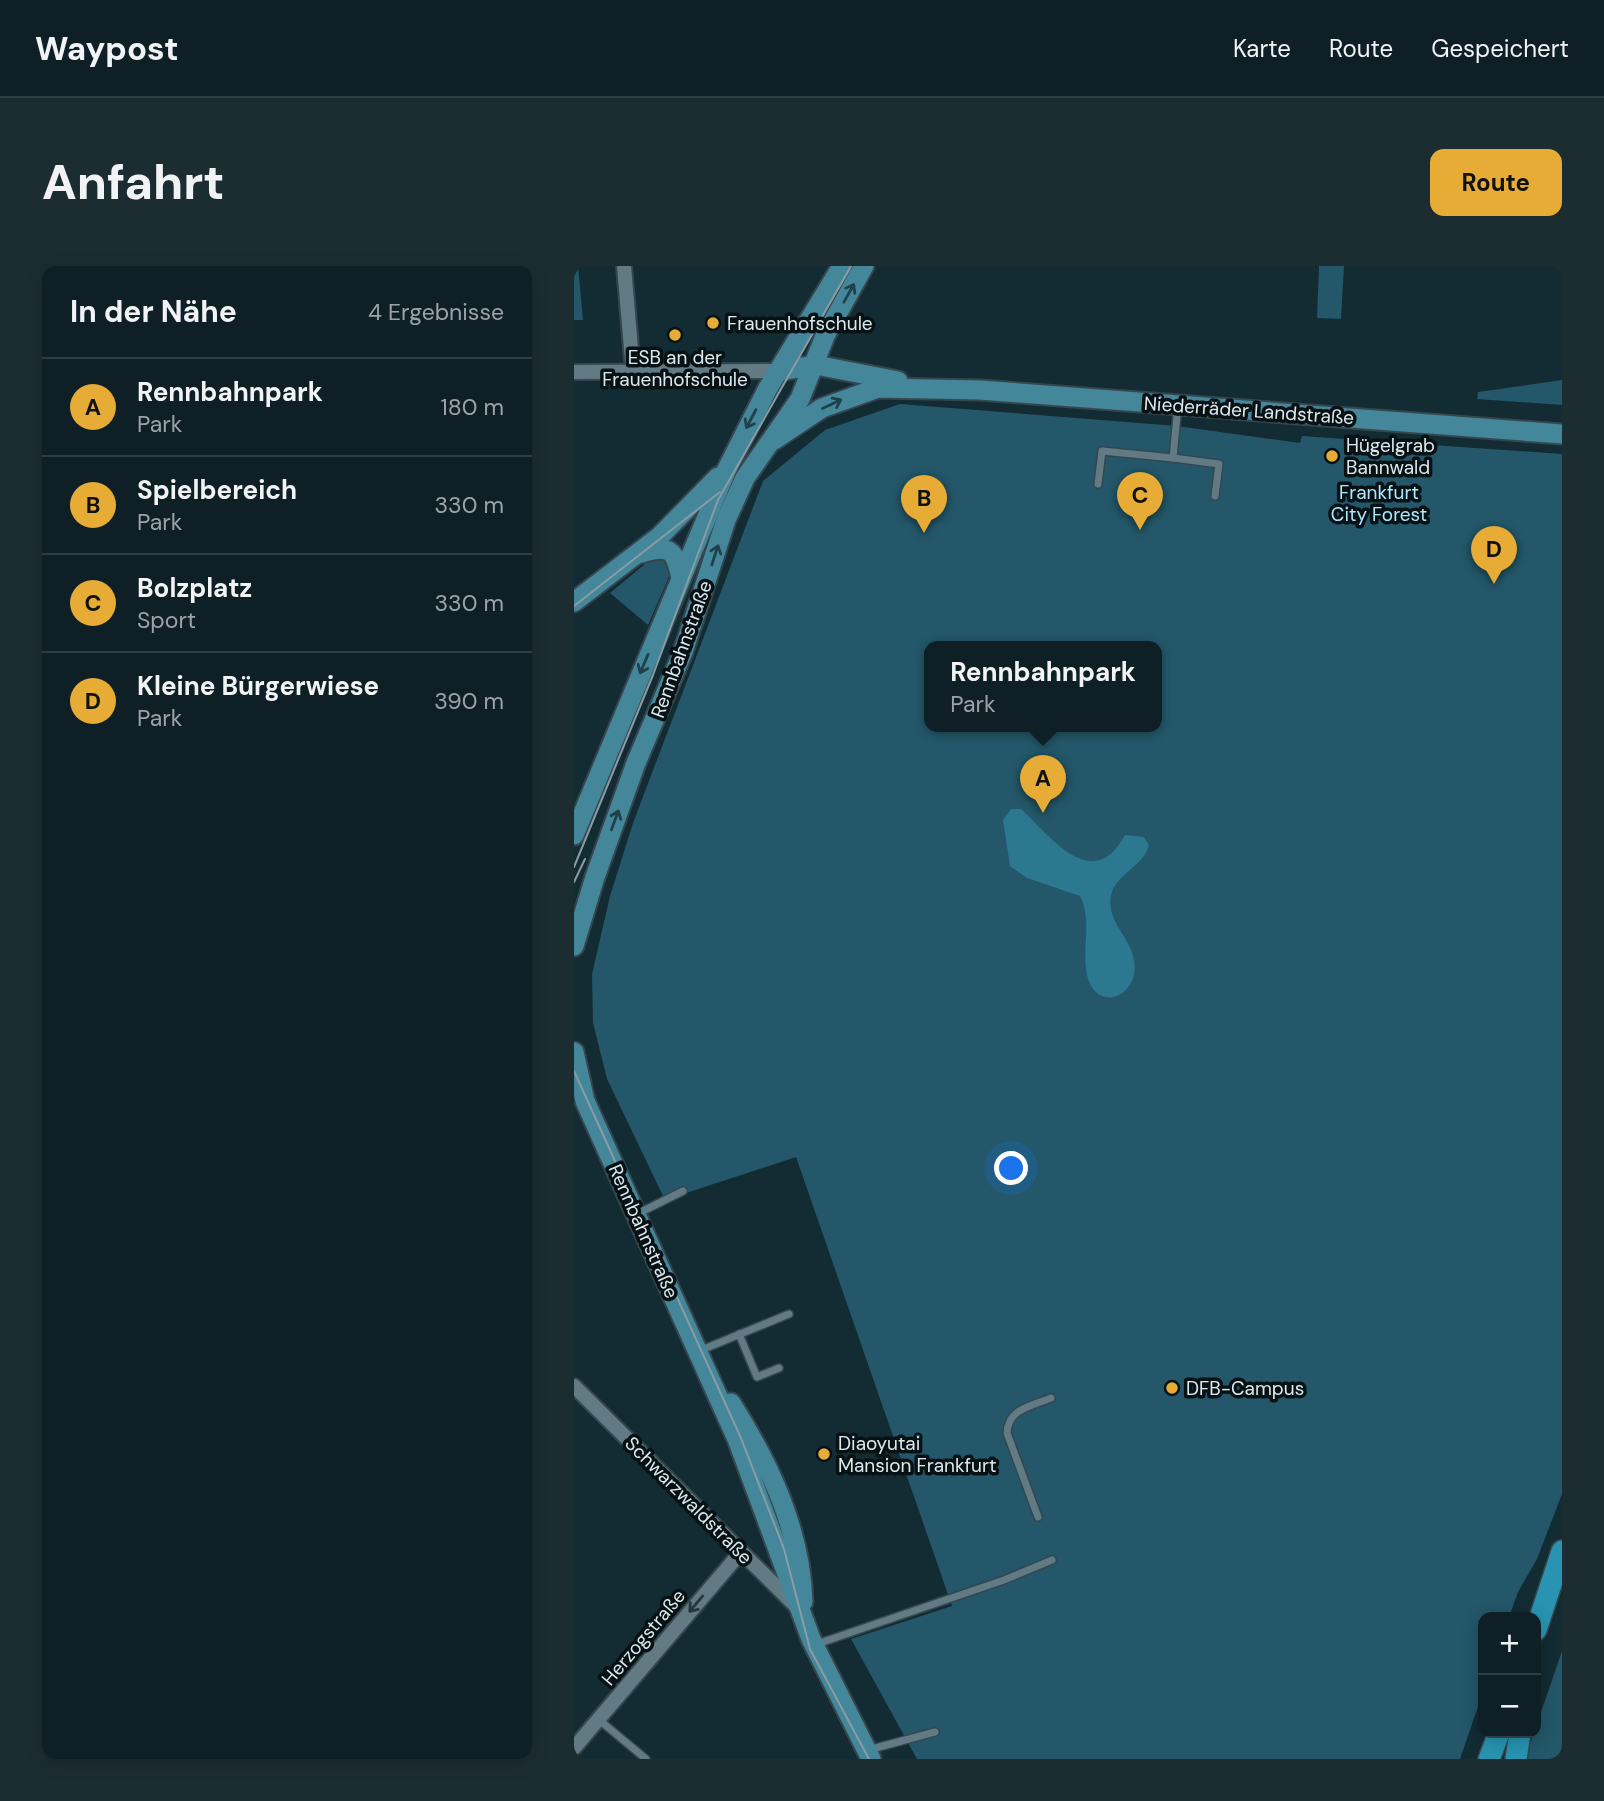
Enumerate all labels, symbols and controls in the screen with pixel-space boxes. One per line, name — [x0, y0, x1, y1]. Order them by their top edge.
text: Waypost — [35, 27, 178, 70]
text: Karte — [1233, 33, 1291, 64]
text: Route — [1329, 33, 1393, 64]
text: Gespeichert — [1431, 33, 1569, 64]
button: Route — [1430, 149, 1562, 216]
text: Anfahrt — [42, 150, 224, 214]
one-way arrow — [843, 283, 856, 304]
text: In der Nähe — [70, 292, 237, 331]
text: 4 Ergebnisse — [368, 297, 504, 327]
place label: Frauenhofschule — [727, 311, 873, 336]
marker: Frauenhofschule — [705, 315, 721, 331]
marker: ESB an der Frauenhofschule — [667, 327, 683, 343]
place label: ESB an der Frauenhofschule — [602, 345, 748, 392]
text: Rennbahnpark — [137, 375, 323, 409]
street label: Niederräder Landstraße — [1143, 391, 1355, 430]
text: A — [85, 392, 101, 422]
text: 180 m — [440, 392, 504, 422]
one-way arrow — [820, 397, 842, 410]
one-way arrow — [744, 408, 758, 429]
text: Park — [137, 409, 182, 439]
place label: Hügelgrab Bannwald — [1346, 433, 1435, 480]
marker: Hügelgrab Bannwald — [1324, 448, 1340, 464]
pin: C — [1117, 472, 1163, 530]
text: Spielbereich — [137, 473, 297, 507]
pin: B — [901, 475, 947, 533]
park label: Frankfurt City Forest — [1331, 480, 1427, 527]
text: B — [86, 490, 100, 520]
text: 330 m — [434, 490, 504, 520]
text: Park — [137, 507, 182, 537]
pin: D — [1471, 526, 1517, 584]
one-way arrow — [709, 544, 722, 566]
text: Bolzplatz — [137, 571, 252, 605]
street label: Rennbahnstraße — [645, 577, 718, 721]
text: C — [85, 588, 101, 618]
text: 330 m — [434, 588, 504, 618]
text: Sport — [137, 605, 196, 635]
popup — [924, 641, 1162, 732]
one-way arrow — [637, 653, 650, 675]
text: Rennbahnpark — [950, 655, 1136, 689]
text: Kleine Bürgerwiese — [137, 669, 379, 703]
text: D — [85, 686, 101, 716]
text: 390 m — [434, 686, 504, 716]
text: Park — [950, 689, 996, 719]
text: Park — [137, 703, 182, 733]
pin: A — [1020, 755, 1066, 813]
one-way arrow — [610, 810, 623, 832]
your location — [994, 1151, 1028, 1185]
street label: Rennbahnstraße — [603, 1160, 684, 1302]
place label: DFB-Campus — [1186, 1376, 1304, 1401]
marker: DFB-Campus — [1164, 1380, 1180, 1396]
street label: Schwarzwaldstraße — [619, 1431, 758, 1570]
place label: Diaoyutai Mansion Frankfurt — [838, 1431, 996, 1478]
marker: Diaoyutai Mansion Frankfurt — [816, 1446, 832, 1462]
street label: Herzogstraße — [596, 1584, 691, 1691]
one-way arrow — [688, 1594, 704, 1612]
map controls — [1478, 1612, 1541, 1738]
button: + — [1478, 1612, 1541, 1675]
button: − — [1478, 1675, 1541, 1738]

